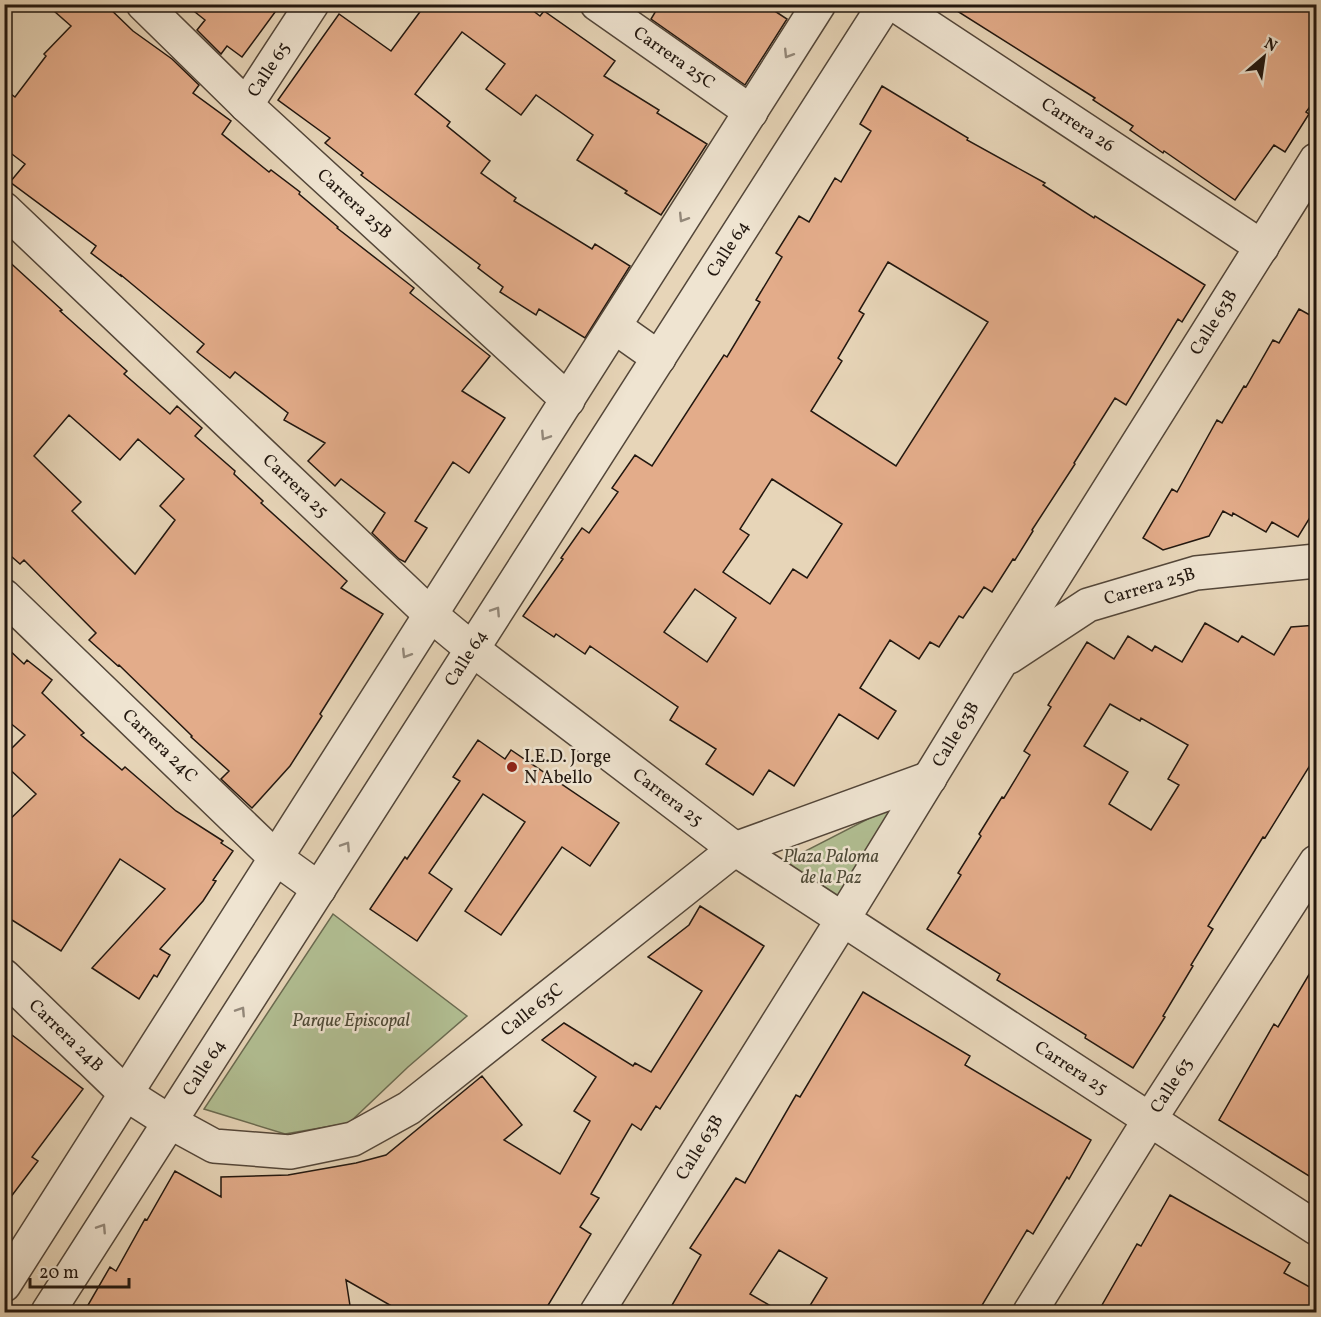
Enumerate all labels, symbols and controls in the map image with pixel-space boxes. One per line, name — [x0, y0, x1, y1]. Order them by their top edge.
street label: Carrera 25C — [628, 21, 720, 95]
north arrow — [1234, 27, 1294, 87]
text: N — [1260, 33, 1281, 58]
street label: Calle 65 — [242, 37, 296, 102]
one-way arrow — [783, 48, 795, 58]
street label: Carrera 26 — [1036, 92, 1119, 159]
street label: Carrera 25B — [311, 163, 397, 245]
one-way arrow — [680, 212, 691, 223]
street label: Calle 64 — [701, 216, 756, 282]
street label: Calle 63B — [1184, 285, 1244, 360]
one-way arrow — [540, 430, 552, 440]
street label: Carrera 25 — [257, 448, 334, 524]
street label: Carrera 25B — [1101, 561, 1198, 612]
one-way arrow — [489, 607, 501, 617]
street label: Calle 64 — [439, 625, 494, 692]
one-way arrow — [402, 647, 413, 658]
street label: Calle 63B — [926, 697, 986, 772]
street label: Carrera 24C — [116, 703, 203, 788]
place label: I.E.D. Jorge N Abello — [524, 745, 611, 791]
marker: I.E.D. Jorge N Abello — [505, 760, 519, 774]
street label: Carrera 25 — [627, 763, 708, 833]
one-way arrow — [339, 842, 350, 853]
park label: Plaza Paloma de la Paz — [783, 845, 879, 891]
street label: Calle 63C — [496, 977, 569, 1043]
street label: Carrera 24B — [23, 994, 109, 1078]
one-way arrow — [234, 1007, 245, 1018]
park label: Parque Episcopal — [292, 1009, 411, 1034]
street label: Calle 64 — [177, 1034, 232, 1101]
street label: Carrera 25 — [1029, 1035, 1112, 1101]
street label: Calle 63 — [1144, 1053, 1199, 1118]
street label: Calle 63B — [670, 1110, 730, 1185]
one-way arrow — [95, 1224, 106, 1235]
scale bar — [30, 1251, 129, 1289]
text: 20 m — [39, 1261, 79, 1286]

